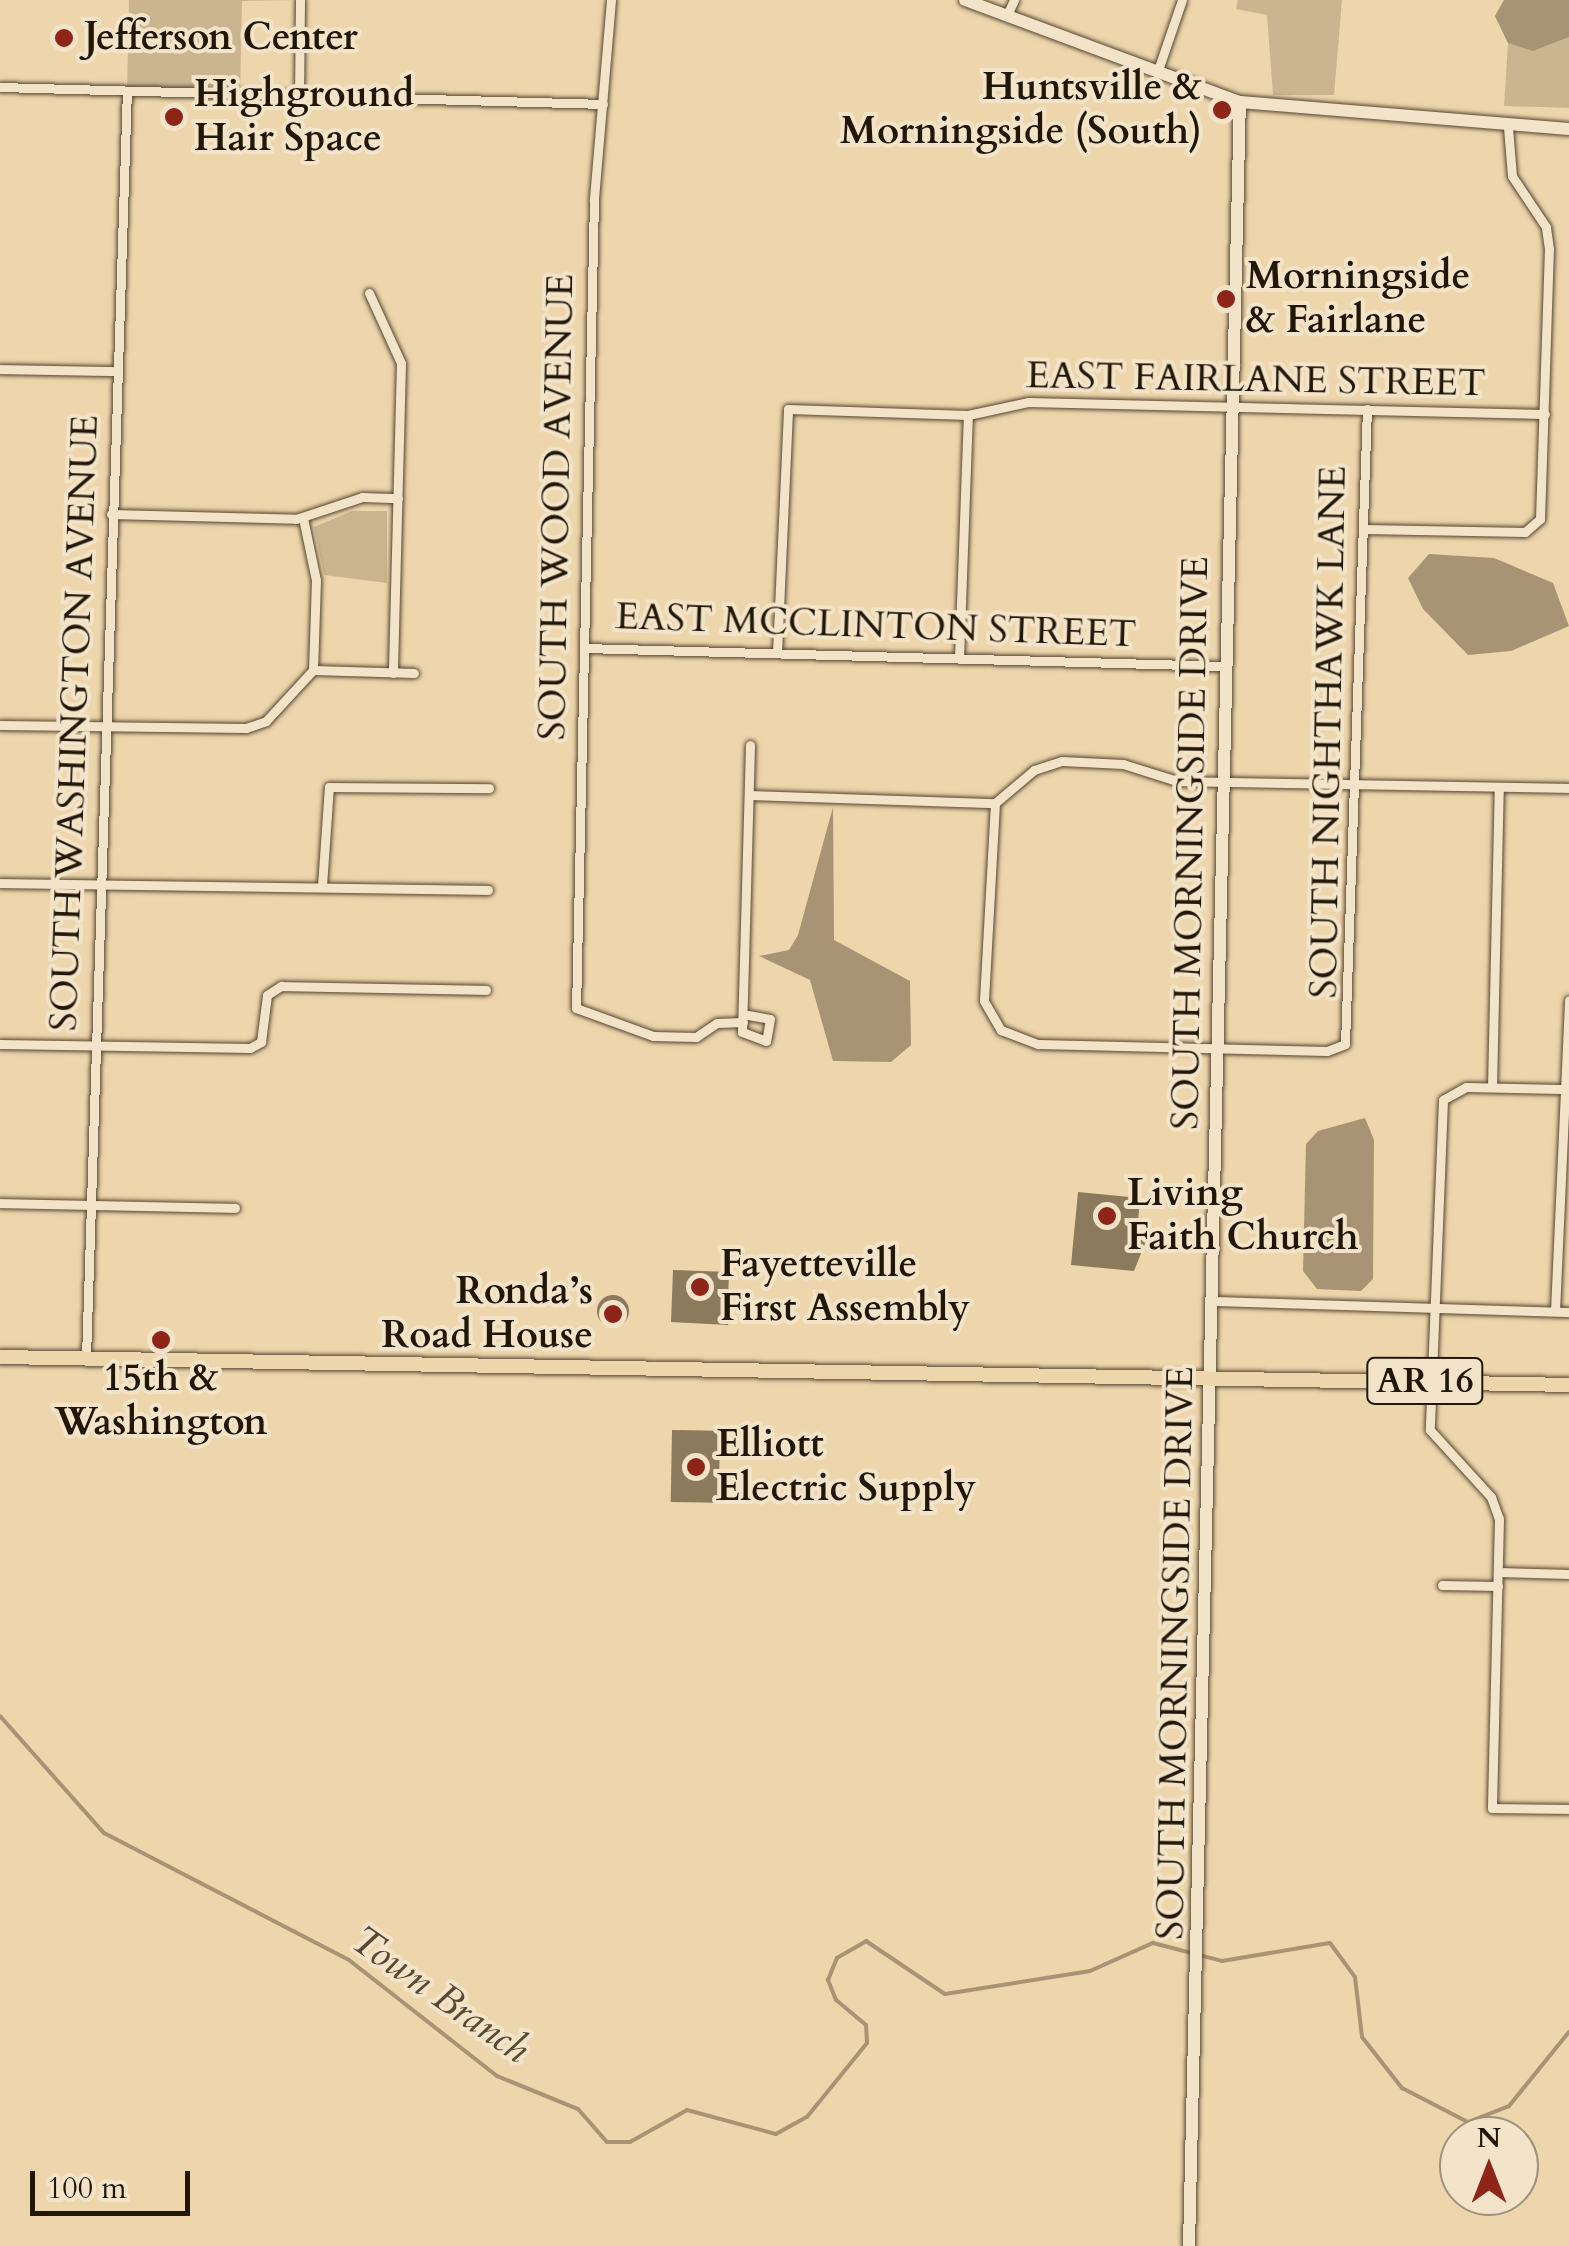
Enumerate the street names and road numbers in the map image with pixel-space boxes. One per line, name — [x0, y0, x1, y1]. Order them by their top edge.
street label: SOUTH WOOD AVENUE — [530, 273, 584, 741]
street label: EAST FAIRLANE STREET — [1026, 353, 1486, 407]
street label: SOUTH WASHINGTON AVENUE — [41, 414, 109, 1032]
street label: SOUTH NIGHTHAWK LANE — [1302, 465, 1356, 999]
street label: SOUTH MORNINGSIDE DRIVE — [1163, 556, 1219, 1130]
street label: EAST MCCLINTON STREET — [615, 594, 1137, 658]
road number: AR 16 — [1365, 1351, 1485, 1411]
street label: SOUTH MORNINGSIDE DRIVE — [1148, 1366, 1204, 1940]

